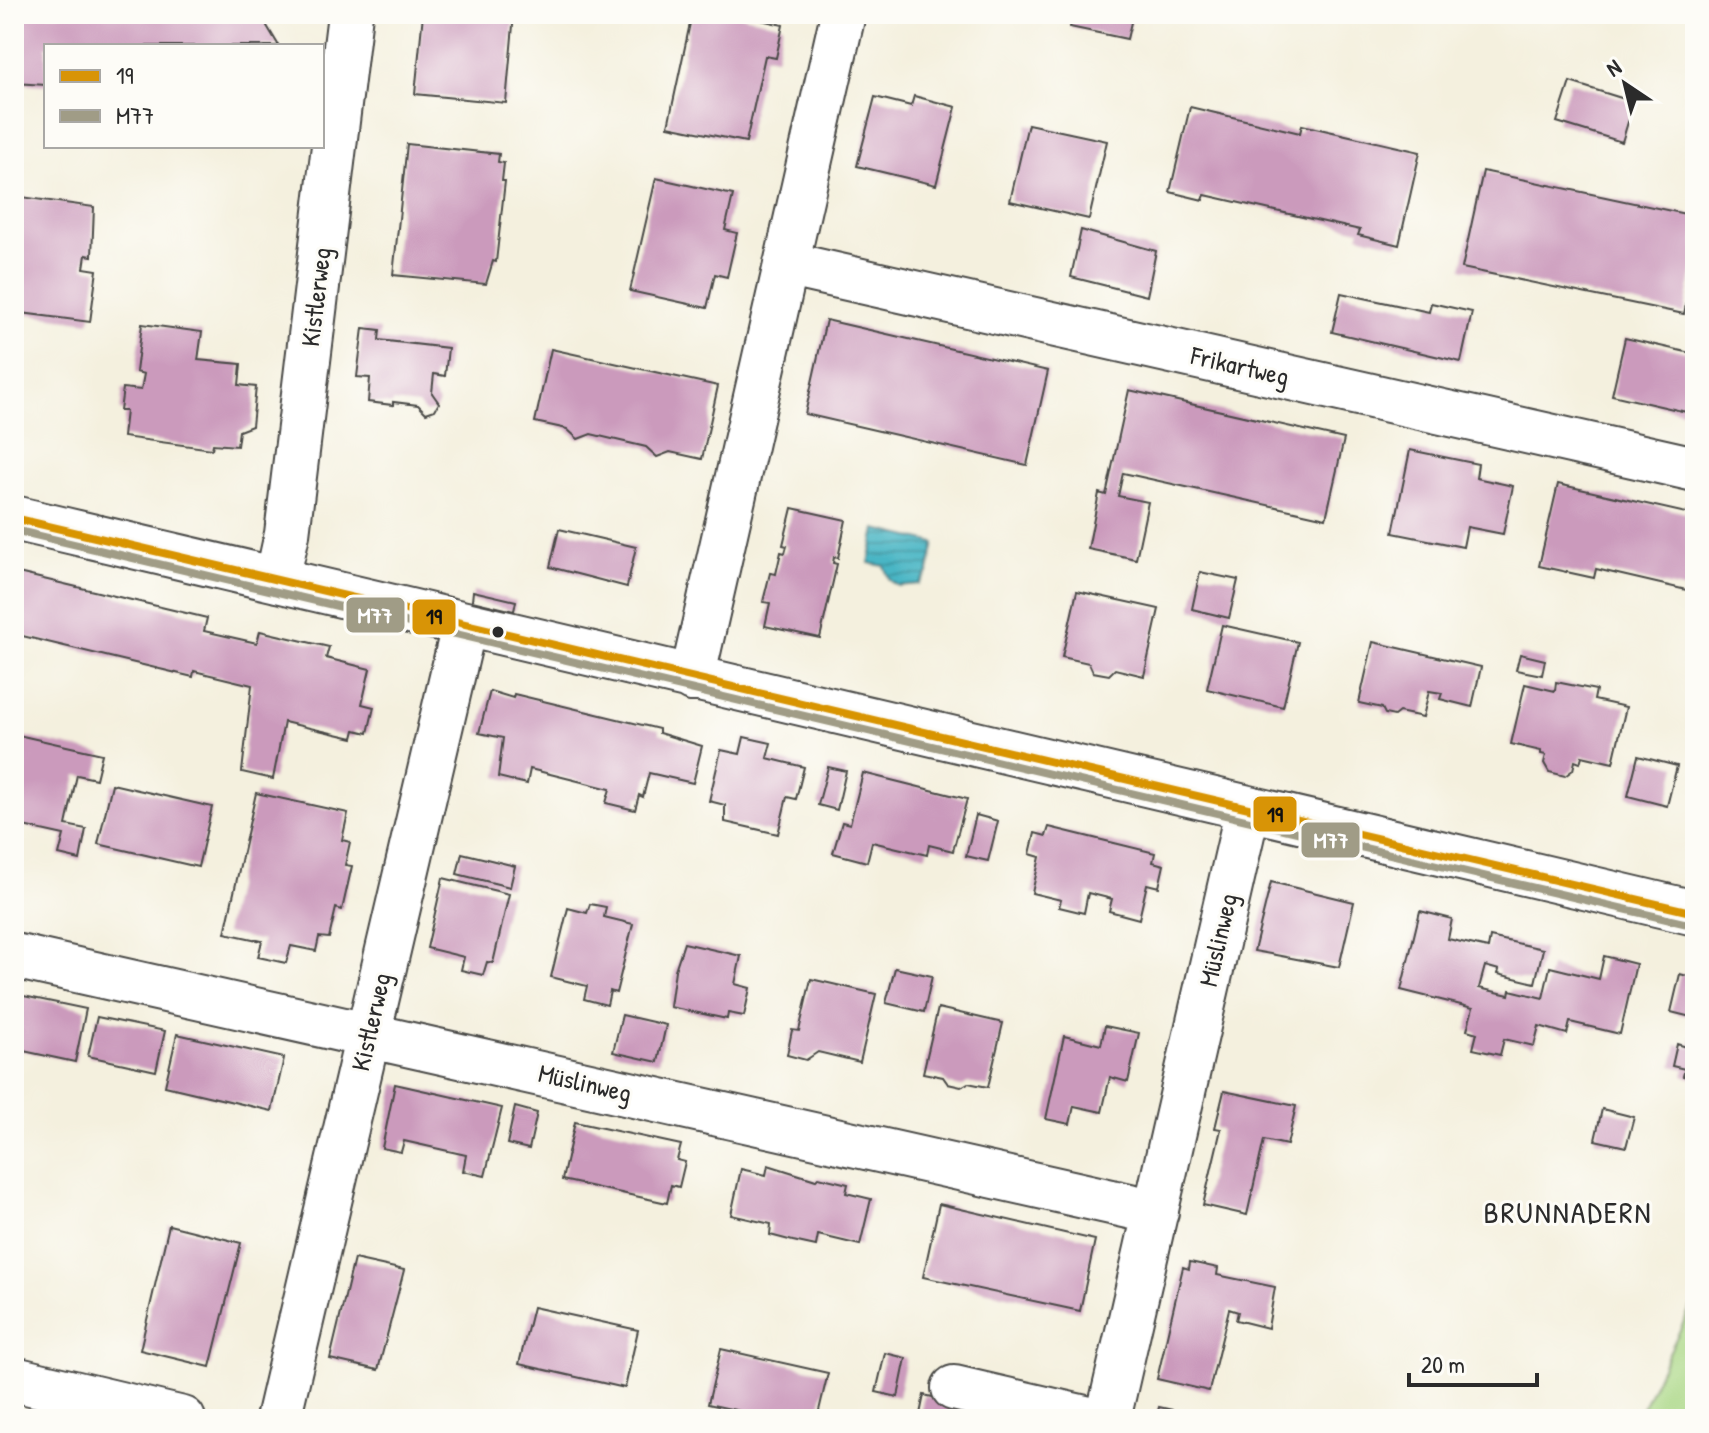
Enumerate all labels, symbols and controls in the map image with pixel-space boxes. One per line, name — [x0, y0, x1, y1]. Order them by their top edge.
legend — [44, 44, 324, 148]
north arrow — [1585, 44, 1665, 124]
text: N — [1600, 52, 1627, 83]
text: 19 — [116, 59, 134, 91]
text: M77 — [116, 99, 154, 131]
street label: Kistlerweg — [292, 245, 339, 349]
street label: Frikartweg — [1187, 337, 1293, 394]
line badge: M77 — [345, 596, 406, 634]
line badge: 19 — [411, 598, 457, 636]
text: M77 — [358, 600, 393, 630]
text: 19 — [426, 601, 442, 631]
unlabelled marker — [490, 624, 506, 640]
line badge: 19 — [1252, 795, 1298, 833]
text: 19 — [1267, 799, 1283, 829]
line badge: M77 — [1300, 821, 1361, 859]
text: M77 — [1314, 825, 1349, 855]
street label: Müslinweg — [1190, 890, 1245, 990]
street label: Kistlerweg — [342, 969, 399, 1074]
street label: Müslinweg — [535, 1055, 635, 1110]
district label: BRUNNADERN — [1484, 1192, 1652, 1232]
scale bar — [1409, 1337, 1537, 1387]
text: 20 m — [1421, 1348, 1465, 1380]

